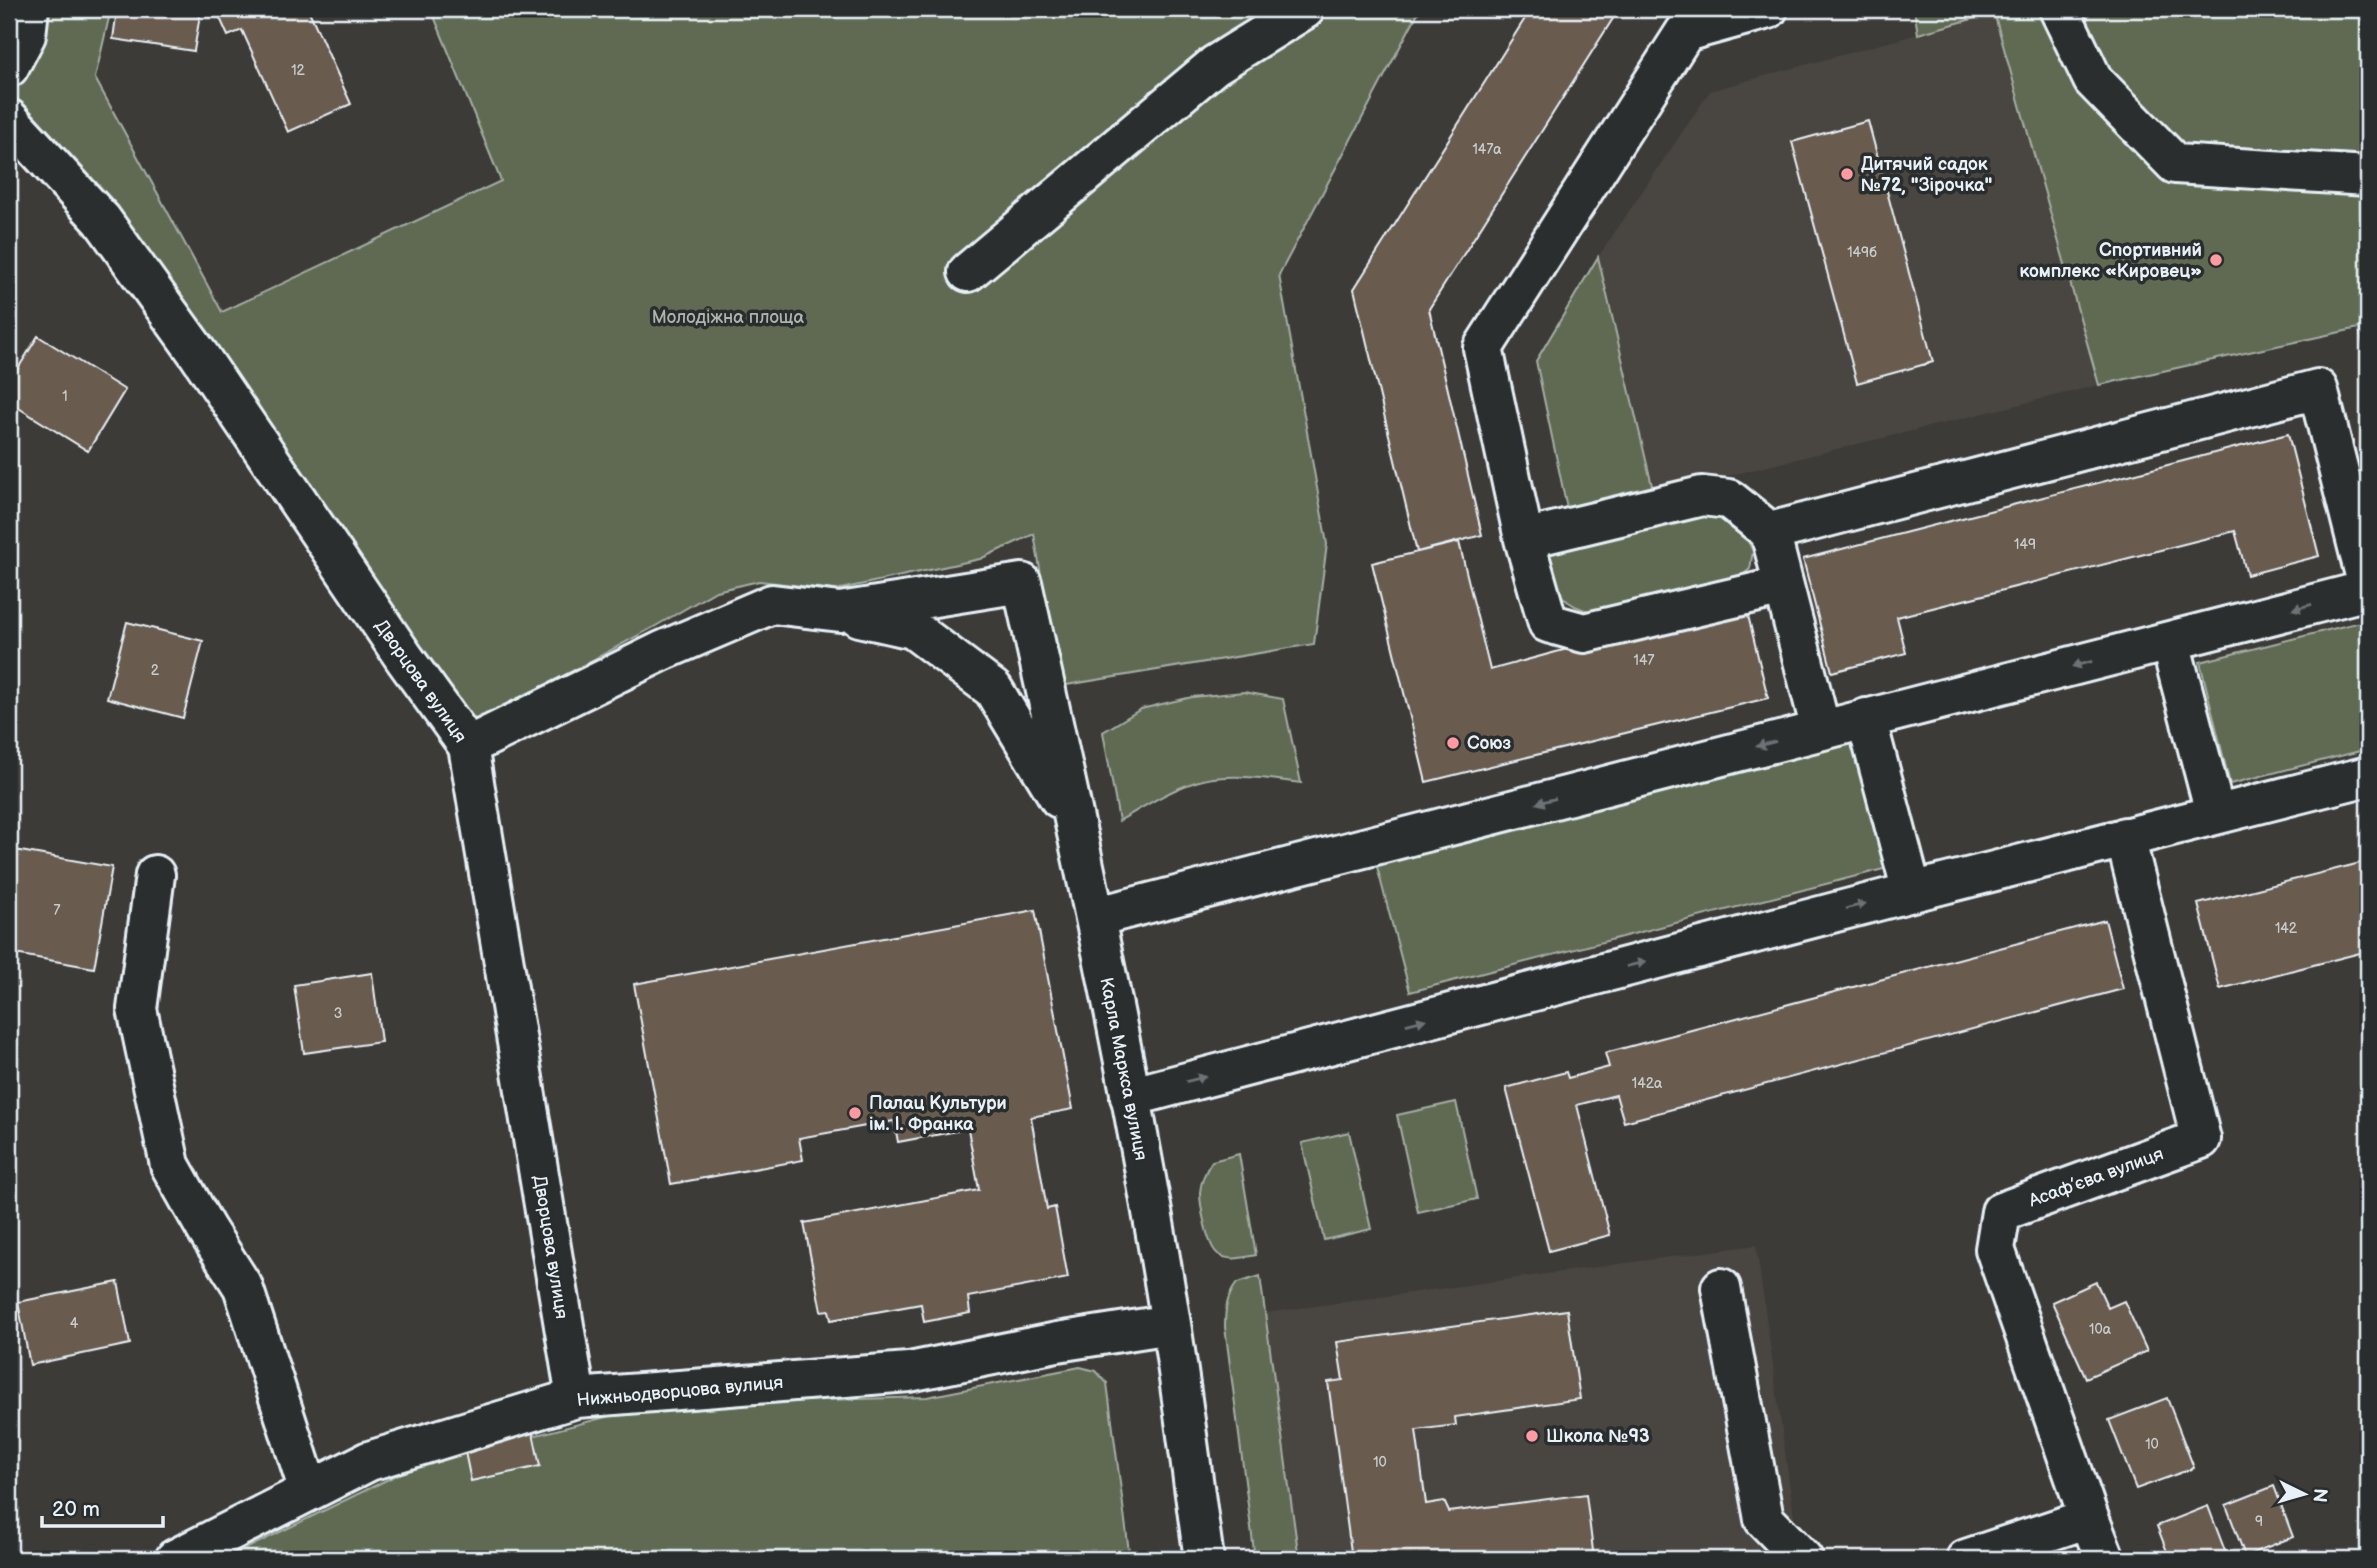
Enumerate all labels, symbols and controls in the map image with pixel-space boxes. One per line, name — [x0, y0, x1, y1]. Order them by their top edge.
house number: 12 — [291, 62, 306, 79]
house number: 147а — [1472, 141, 1502, 158]
place label: Дитячий садок №72, "Зірочка" — [1861, 154, 1992, 196]
marker: Дитячий садок №72, "Зірочка" — [1839, 166, 1855, 182]
place label: Cпортивний комплекс «Кировец» — [2019, 240, 2202, 282]
house number: 149б — [1847, 244, 1877, 261]
marker: Cпортивний комплекс «Кировец» — [2208, 252, 2224, 268]
park label: Молодіжна площа — [652, 307, 805, 328]
house number: 1 — [62, 388, 68, 405]
house number: 149 — [2014, 536, 2036, 553]
one-way arrow — [2291, 602, 2313, 613]
street label: Дворцова вулиця — [370, 616, 471, 747]
house number: 147 — [1634, 652, 1655, 669]
one-way arrow — [2071, 659, 2093, 670]
house number: 2 — [151, 662, 160, 679]
place label: Союз — [1467, 733, 1512, 754]
marker: Союз — [1445, 735, 1461, 751]
one-way arrow — [1755, 739, 1777, 750]
one-way arrow — [1535, 796, 1557, 807]
one-way arrow — [1845, 900, 1867, 911]
house number: 7 — [54, 902, 61, 919]
house number: 142 — [2275, 920, 2298, 937]
one-way arrow — [1625, 958, 1647, 969]
street label: Карла Маркса вулиця — [1095, 976, 1152, 1162]
house number: 3 — [334, 1005, 342, 1022]
one-way arrow — [1405, 1016, 1427, 1027]
one-way arrow — [1185, 1073, 1207, 1084]
house number: 142а — [1632, 1075, 1663, 1092]
place label: Палац Культури ім. І. Франка — [869, 1093, 1007, 1135]
marker: Палац Культури ім. І. Франка — [847, 1105, 863, 1121]
street label: Асаф’єва вулиця — [2025, 1143, 2166, 1212]
street label: Дворцова вулиця — [529, 1174, 572, 1320]
house number: 4 — [70, 1315, 79, 1332]
house number: 10а — [2089, 1321, 2112, 1338]
street label: Нижньодворцова вулиця — [576, 1372, 784, 1411]
place label: Школа №93 — [1546, 1426, 1650, 1447]
marker: Школа №93 — [1524, 1428, 1540, 1444]
house number: 10 — [2145, 1436, 2159, 1453]
house number: 10 — [1373, 1454, 1387, 1471]
north arrow — [2268, 1460, 2338, 1530]
scale bar — [42, 1484, 163, 1528]
text: N — [2307, 1487, 2332, 1503]
text: 20 m — [52, 1497, 100, 1522]
house number: 9 — [2255, 1513, 2263, 1530]

